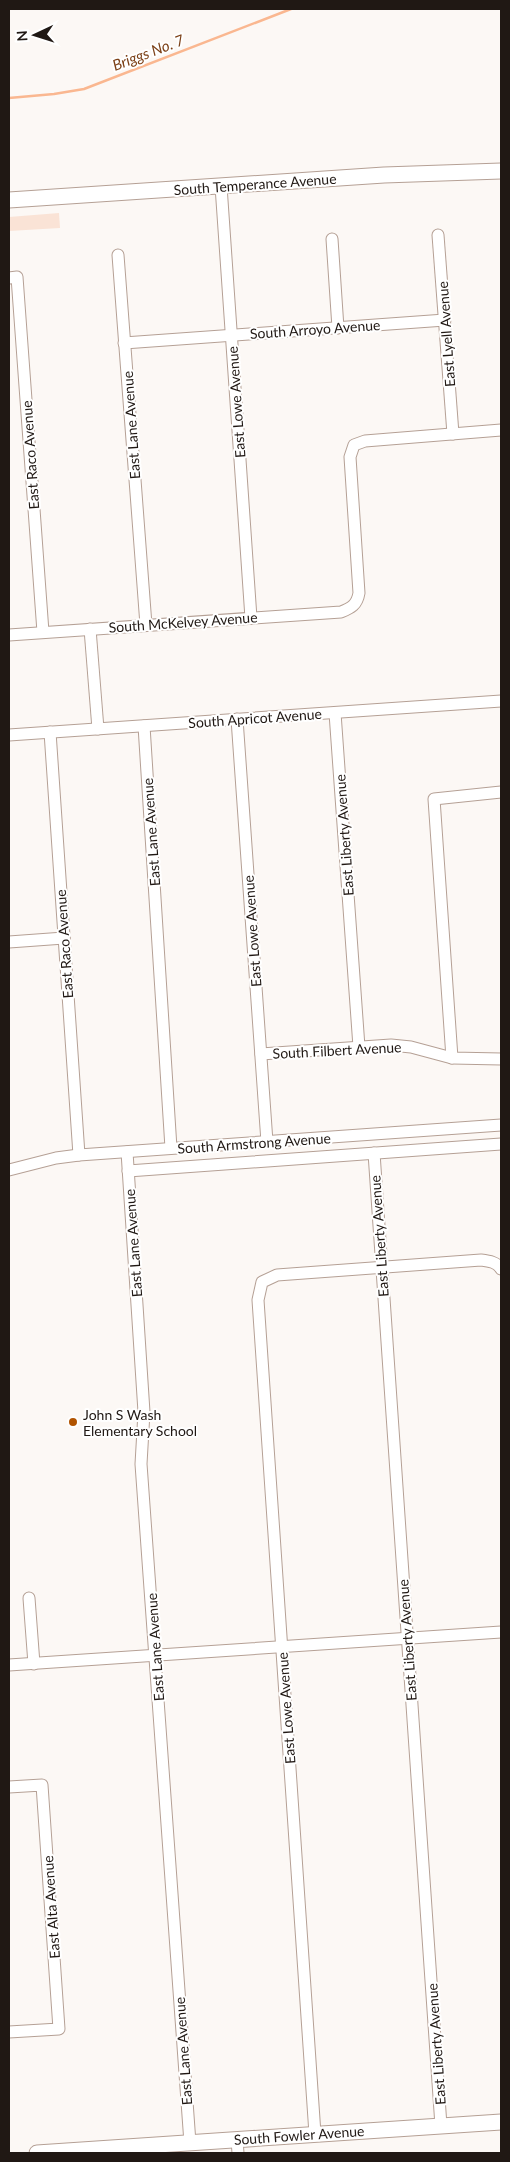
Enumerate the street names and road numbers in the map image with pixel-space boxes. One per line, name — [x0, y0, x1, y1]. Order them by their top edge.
street label: South Temperance Avenue — [173, 170, 337, 198]
street label: East Lyell Avenue — [434, 281, 458, 387]
street label: South Arroyo Avenue — [249, 316, 381, 342]
street label: East Lowe Avenue — [224, 346, 248, 458]
street label: East Lane Avenue — [119, 370, 143, 480]
street label: East Raco Avenue — [18, 400, 42, 510]
street label: South McKelvey Avenue — [108, 608, 258, 636]
street label: South Apricot Avenue — [188, 705, 322, 731]
street label: East Liberty Avenue — [331, 774, 357, 896]
street label: East Lane Avenue — [139, 777, 163, 887]
street label: East Lowe Avenue — [240, 875, 264, 987]
street label: East Raco Avenue — [52, 889, 76, 999]
street label: South Filbert Avenue — [272, 1038, 402, 1062]
street label: South Armstrong Avenue — [177, 1129, 331, 1157]
street label: East Liberty Avenue — [366, 1175, 392, 1297]
street label: East Lane Avenue — [121, 1188, 145, 1298]
street label: East Liberty Avenue — [394, 1579, 420, 1701]
street label: East Lane Avenue — [143, 1592, 167, 1702]
street label: East Lowe Avenue — [274, 1652, 298, 1764]
street label: East Alta Avenue — [39, 1855, 63, 1959]
street label: East Liberty Avenue — [423, 1983, 449, 2105]
street label: East Lane Avenue — [171, 1996, 195, 2106]
street label: South Fowler Avenue — [233, 2122, 365, 2148]

